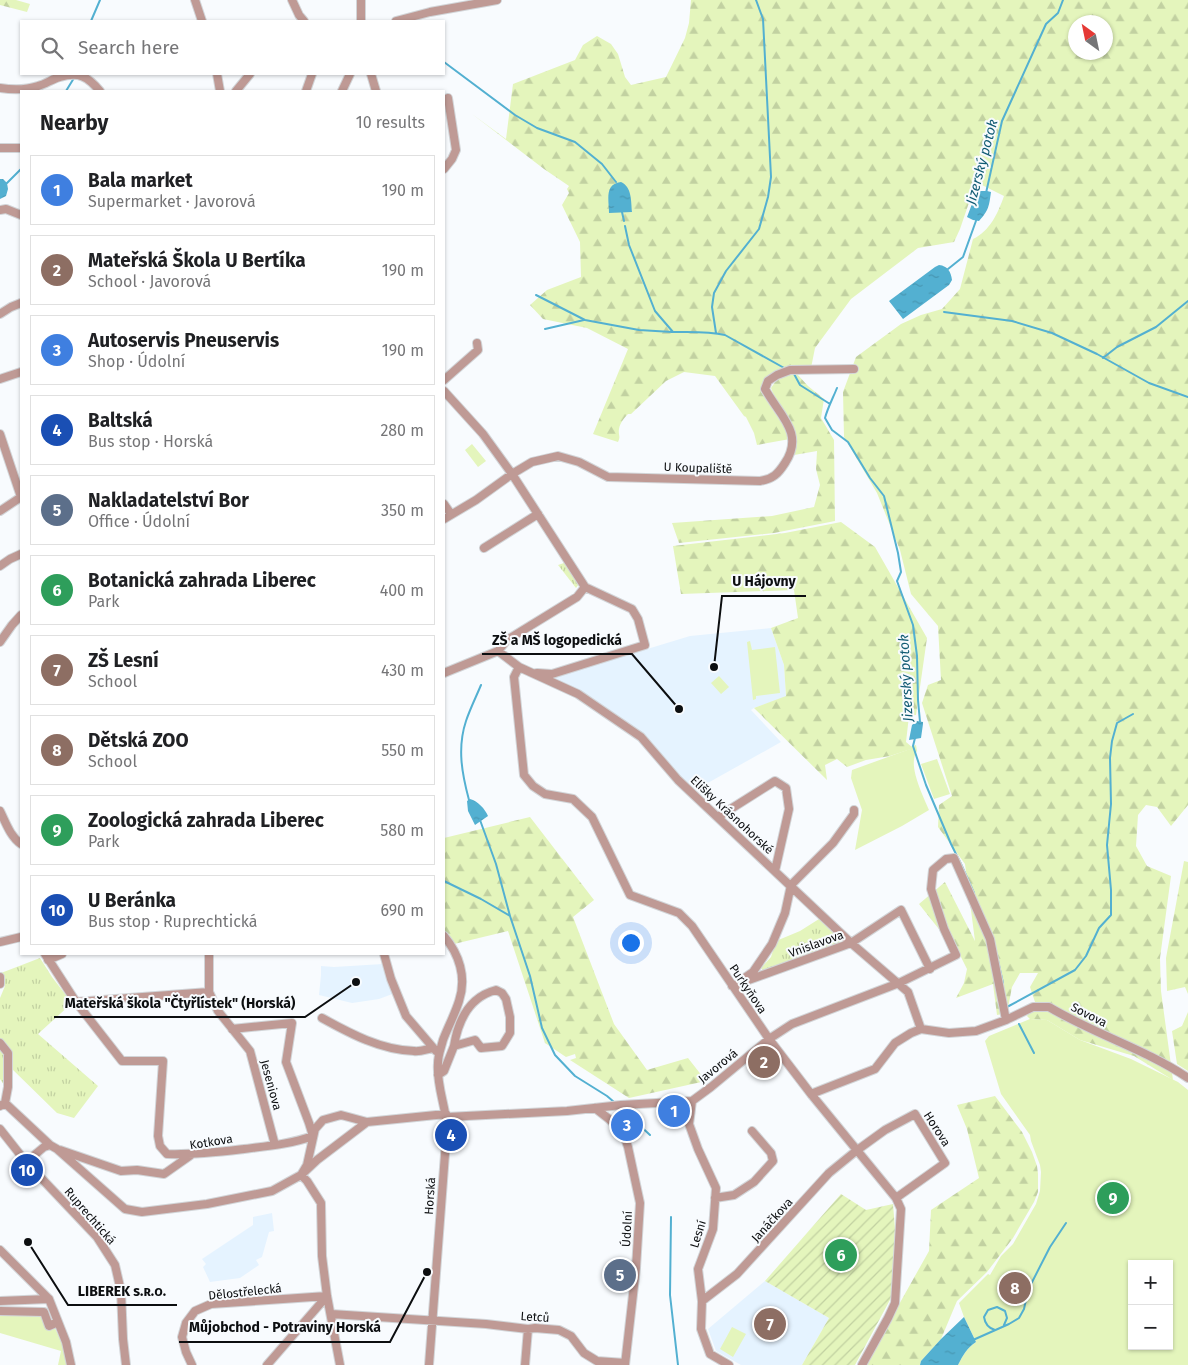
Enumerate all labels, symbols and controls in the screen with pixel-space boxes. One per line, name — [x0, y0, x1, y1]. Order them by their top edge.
north arrow — [1068, 15, 1113, 60]
search box — [20, 20, 445, 75]
icon: search — [38, 34, 66, 62]
text: Search here — [78, 36, 179, 59]
text: Nearby — [40, 110, 108, 136]
text: 10 results — [356, 113, 425, 132]
water label: Jizerský potok — [962, 117, 1002, 207]
text: Bala market — [88, 169, 193, 192]
text: 1 — [53, 181, 61, 200]
text: 190 m — [382, 181, 424, 200]
text: Supermarket · Javorová — [88, 192, 256, 211]
text: Mateřská Škola U Bertíka — [88, 249, 306, 272]
text: 2 — [53, 261, 61, 280]
text: 190 m — [382, 261, 424, 280]
text: School · Javorová — [88, 272, 211, 291]
text: Autoservis Pneuservis — [88, 329, 279, 352]
text: 3 — [53, 341, 61, 360]
text: 190 m — [382, 341, 424, 360]
text: Shop · Údolní — [88, 352, 185, 371]
text: Baltská — [88, 409, 153, 432]
text: 4 — [52, 421, 62, 440]
text: 280 m — [380, 421, 424, 440]
text: Bus stop · Horská — [88, 432, 213, 451]
street label: U Koupaliště — [663, 460, 733, 476]
text: Nakladatelství Bor — [88, 489, 249, 512]
text: 5 — [53, 501, 61, 520]
text: 350 m — [381, 501, 424, 520]
text: Office · Údolní — [88, 512, 190, 531]
callout: U Hájovny — [722, 567, 806, 596]
text: Botanická zahrada Liberec — [88, 569, 316, 592]
text: U Hájovny — [732, 573, 797, 590]
text: 6 — [52, 581, 62, 600]
text: 400 m — [380, 581, 424, 600]
text: Park — [88, 592, 120, 611]
callout: ZŠ a MŠ logopedická — [482, 625, 632, 654]
text: ZŠ a MŠ logopedická — [492, 631, 622, 649]
water label: Jizerský potok — [895, 633, 917, 723]
text: ZŠ Lesní — [88, 649, 159, 672]
text: 7 — [53, 661, 61, 680]
text: 430 m — [381, 661, 424, 680]
text: School — [88, 672, 137, 691]
text: Dětská ZOO — [88, 729, 189, 752]
text: 8 — [52, 741, 62, 760]
text: 550 m — [381, 741, 424, 760]
text: School — [88, 752, 137, 771]
street label: Elišky Krásnohorské — [688, 773, 776, 857]
text: Zoologická zahrada Liberec — [88, 809, 324, 832]
text: 9 — [53, 821, 61, 840]
text: 580 m — [380, 821, 424, 840]
text: Park — [88, 832, 120, 851]
text: U Beránka — [88, 889, 176, 912]
text: 10 — [49, 901, 65, 920]
text: 690 m — [380, 901, 424, 920]
text: Bus stop · Ruprechtická — [88, 912, 257, 931]
street label: Vnislavova — [787, 928, 845, 960]
your location — [618, 930, 644, 956]
street label: Purkyňova — [726, 962, 770, 1016]
callout: Mateřská škola "Čtyřlístek" (Horská) — [54, 988, 305, 1017]
text: Mateřská škola "Čtyřlístek" (Horská) — [65, 994, 296, 1012]
street label: Sovova — [1069, 1000, 1109, 1030]
pin: 2 — [748, 1043, 780, 1081]
street label: Javorová — [696, 1046, 740, 1086]
street label: Jeseniova — [258, 1058, 284, 1112]
pin: 1 — [658, 1092, 690, 1130]
pin: 3 — [611, 1106, 643, 1144]
street label: Horova — [921, 1109, 953, 1149]
pin: 4 — [435, 1116, 467, 1154]
street label: Kotkova — [188, 1132, 234, 1152]
pin: 10 — [11, 1151, 43, 1189]
street label: Horská — [422, 1177, 438, 1215]
pin: 9 — [1097, 1179, 1129, 1217]
street label: Ruprechtická — [61, 1185, 119, 1247]
street label: Janáčkova — [748, 1195, 796, 1245]
street label: Údolní — [618, 1210, 635, 1247]
street label: Lesní — [687, 1218, 709, 1250]
pin: 6 — [825, 1236, 857, 1274]
pin: 5 — [604, 1256, 636, 1294]
map controls — [1128, 1260, 1173, 1350]
button: + — [1128, 1260, 1173, 1305]
pin: 8 — [999, 1269, 1031, 1307]
callout: LIBEREK s.ʀ.ᴏ. — [68, 1276, 177, 1305]
street label: Dělostřelecká — [208, 1281, 282, 1303]
text: LIBEREK s.ʀ.ᴏ. — [78, 1283, 166, 1300]
pin: 7 — [754, 1305, 786, 1343]
button: − — [1128, 1305, 1173, 1350]
street label: Letců — [520, 1309, 550, 1325]
callout: Můjobchod - Potraviny Horská — [179, 1313, 390, 1342]
text: Můjobchod - Potraviny Horská — [189, 1319, 381, 1336]

